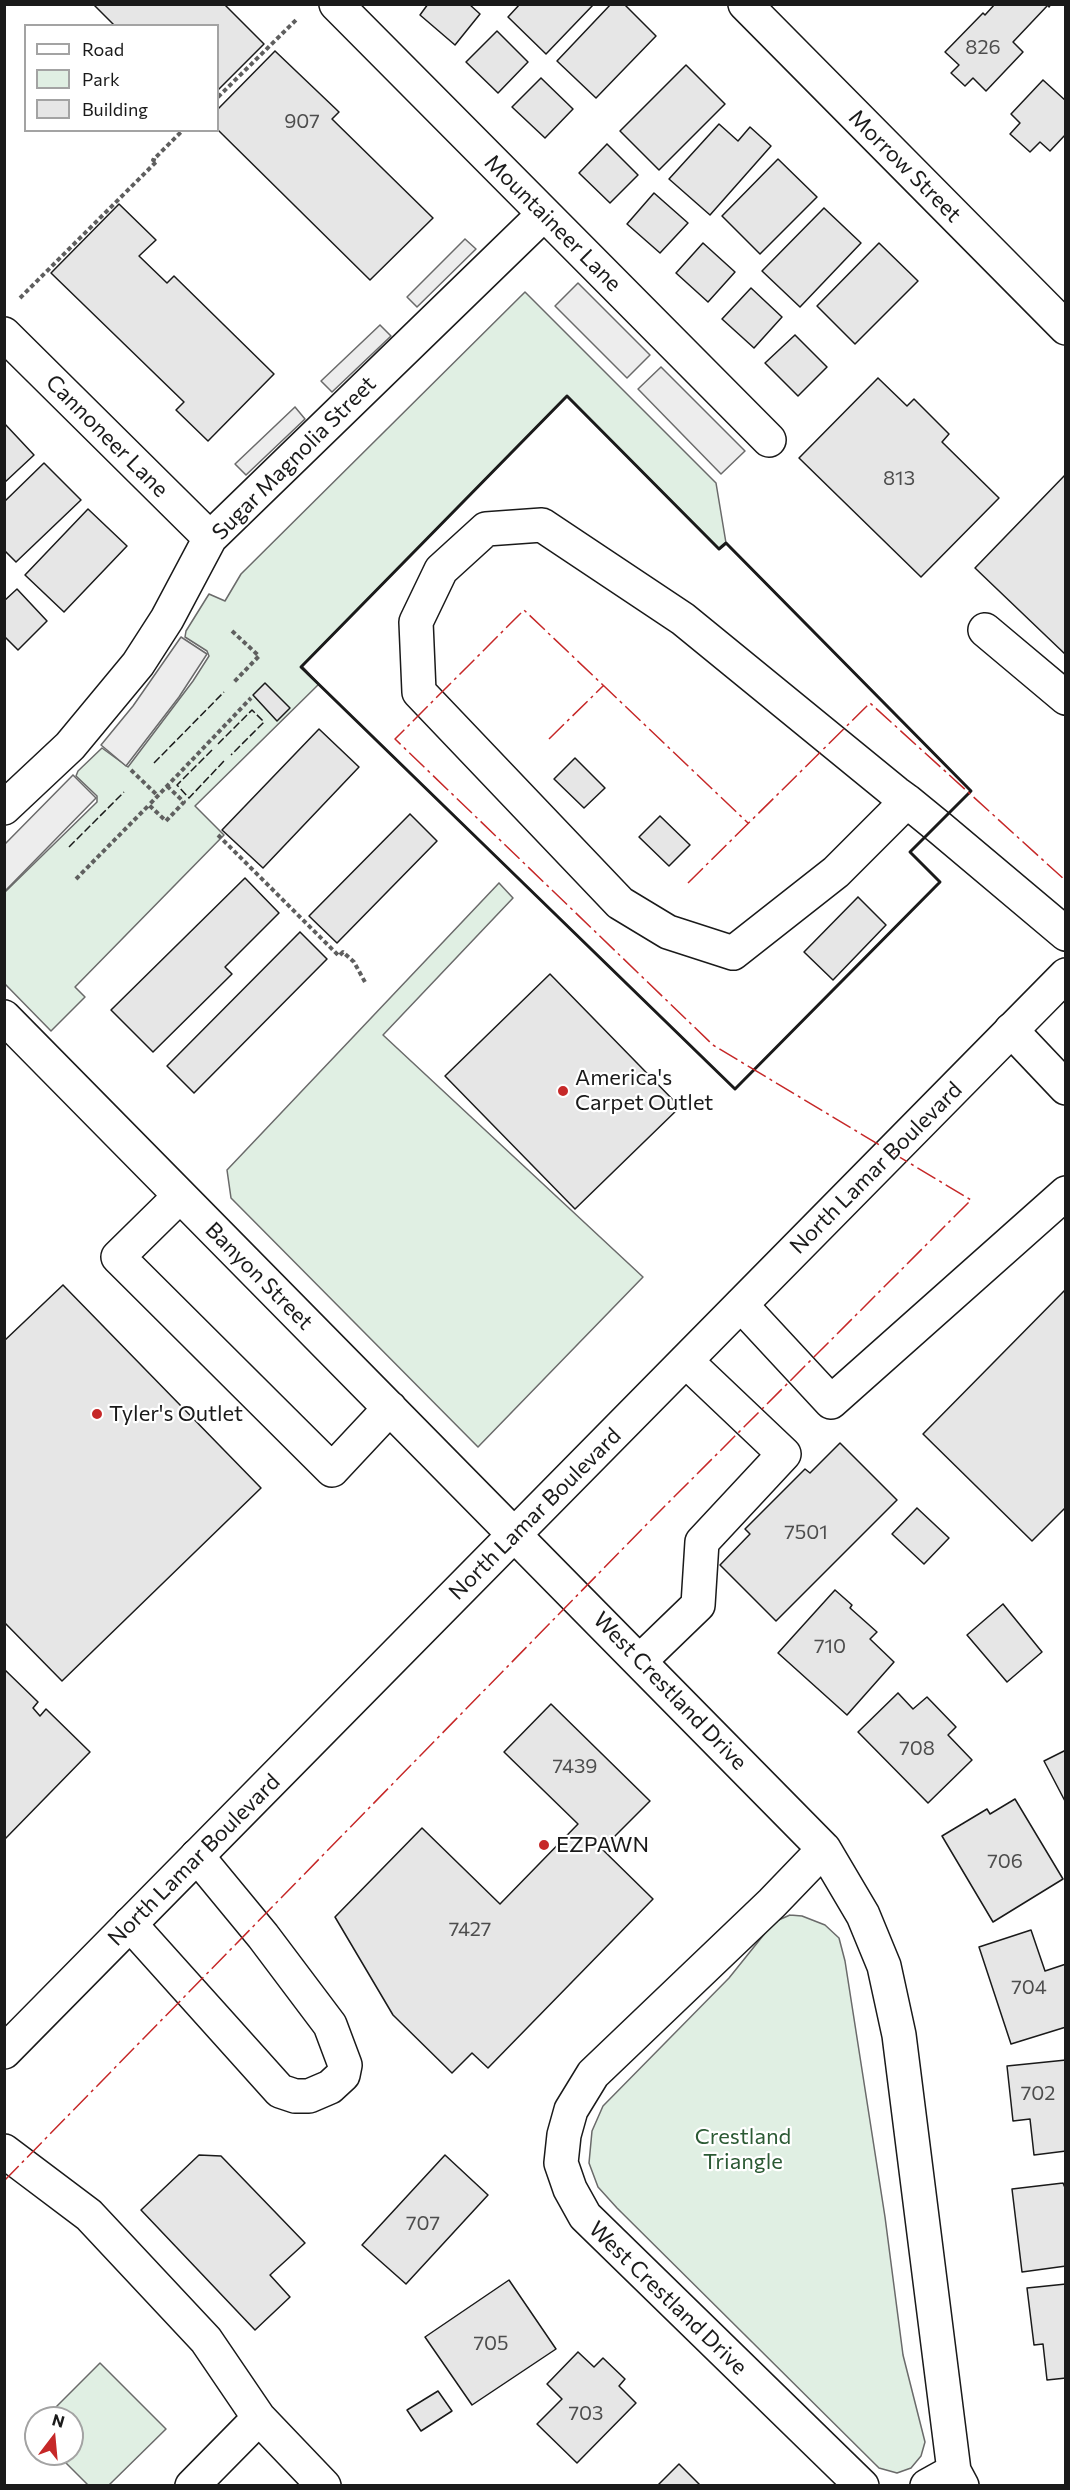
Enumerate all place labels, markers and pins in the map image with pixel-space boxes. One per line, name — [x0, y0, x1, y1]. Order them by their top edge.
place label: America's Carpet Outlet — [575, 1065, 713, 1116]
marker: America's Carpet Outlet — [556, 1084, 570, 1098]
place label: Tyler's Outlet — [109, 1401, 243, 1427]
marker: Tyler's Outlet — [90, 1407, 104, 1421]
place label: EZPAWN — [556, 1832, 649, 1858]
marker: EZPAWN — [537, 1838, 551, 1852]

